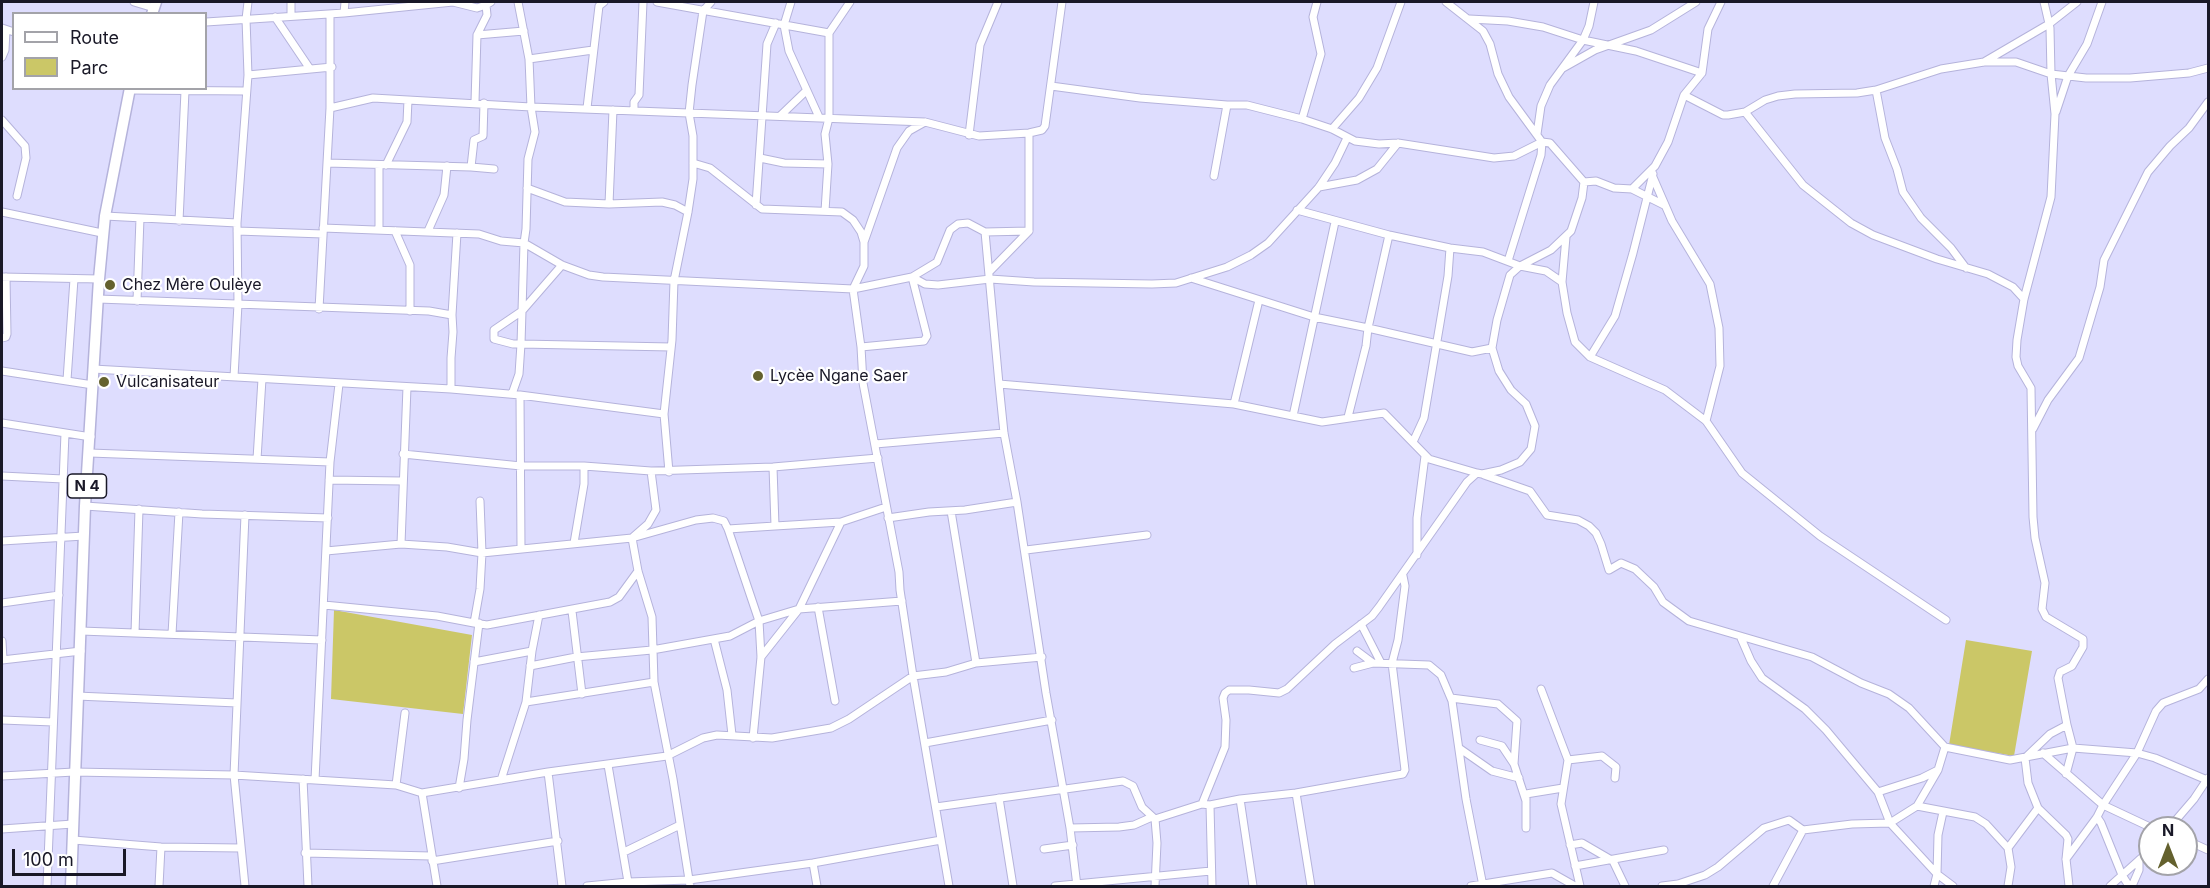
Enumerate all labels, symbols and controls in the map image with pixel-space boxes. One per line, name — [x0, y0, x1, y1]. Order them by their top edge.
legend — [12, 12, 207, 90]
text: Route — [70, 27, 119, 48]
text: Parc — [70, 57, 108, 78]
place label: Chez Mère Oulèye — [122, 275, 262, 295]
marker: Chez Mère Oulèye — [103, 278, 117, 292]
place label: Lycèe Ngane Saer — [770, 366, 908, 386]
marker: Lycèe Ngane Saer — [751, 369, 765, 383]
place label: Vulcanisateur — [116, 372, 219, 392]
marker: Vulcanisateur — [97, 375, 111, 389]
road number: N 4 — [68, 474, 106, 498]
north arrow — [2138, 816, 2198, 876]
text: N — [2162, 820, 2174, 840]
scale bar — [15, 837, 129, 875]
text: 100 m — [23, 849, 74, 870]

